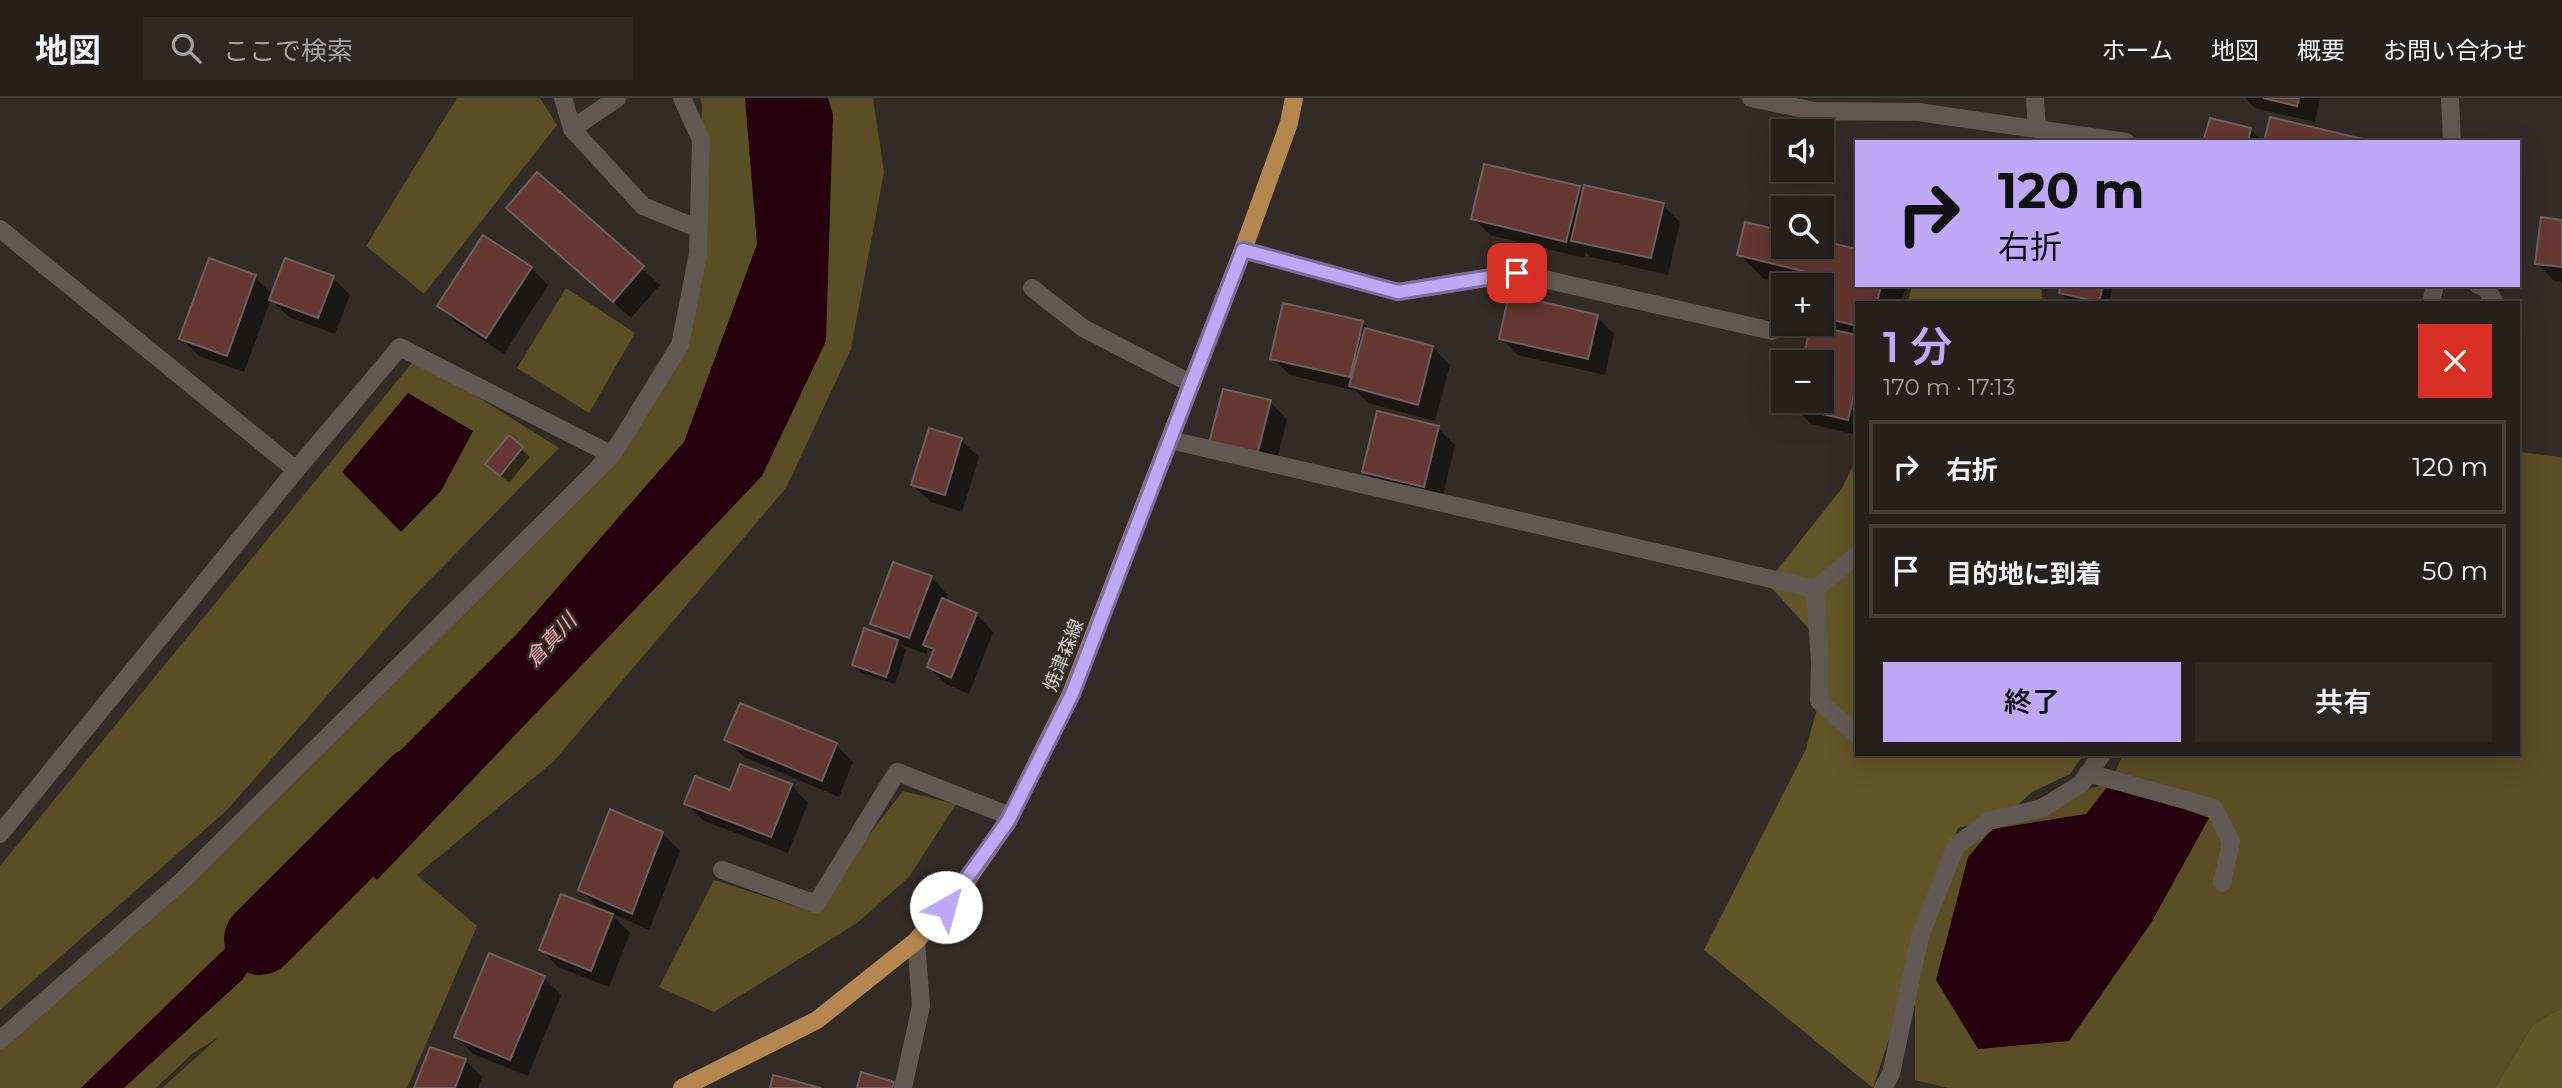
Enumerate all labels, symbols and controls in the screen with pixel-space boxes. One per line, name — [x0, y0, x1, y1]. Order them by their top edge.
search box — [143, 17, 633, 80]
icon: search — [167, 29, 205, 67]
text: 地図 — [35, 30, 101, 70]
text: ここで検索 — [223, 35, 353, 67]
text: ホーム — [2102, 36, 2173, 65]
text: 地図 — [2211, 36, 2259, 65]
text: 概要 — [2297, 36, 2345, 65]
text: お問い合わせ — [2383, 36, 2527, 65]
map controls — [1771, 119, 1834, 413]
button: sound — [1771, 119, 1834, 182]
text: 120 m — [1998, 161, 2145, 220]
icon: right — [1883, 168, 1974, 259]
button: search — [1771, 196, 1834, 259]
text: 右折 — [1998, 227, 2062, 266]
pin — [1487, 243, 1547, 303]
icon: arrive — [1498, 254, 1536, 292]
button: + — [1771, 273, 1834, 336]
text: 1 分 — [1883, 321, 1953, 373]
button: close — [2418, 324, 2492, 398]
button: − — [1771, 350, 1834, 413]
text: 170 m · 17:13 — [1883, 373, 2015, 401]
icon: right — [1887, 448, 1925, 486]
text: 120 m — [2412, 451, 2488, 483]
text: 右折 — [1946, 454, 1998, 486]
icon: arrive — [1887, 552, 1925, 590]
text: 50 m — [2422, 555, 2488, 587]
text: 目的地に到着 — [1946, 558, 2102, 590]
water label: 倉真川 — [520, 607, 583, 671]
street label: 焼津森線 — [1039, 616, 1088, 695]
button: 終了 — [1883, 662, 2181, 742]
button: 共有 — [2195, 662, 2492, 742]
position arrow — [909, 870, 983, 944]

